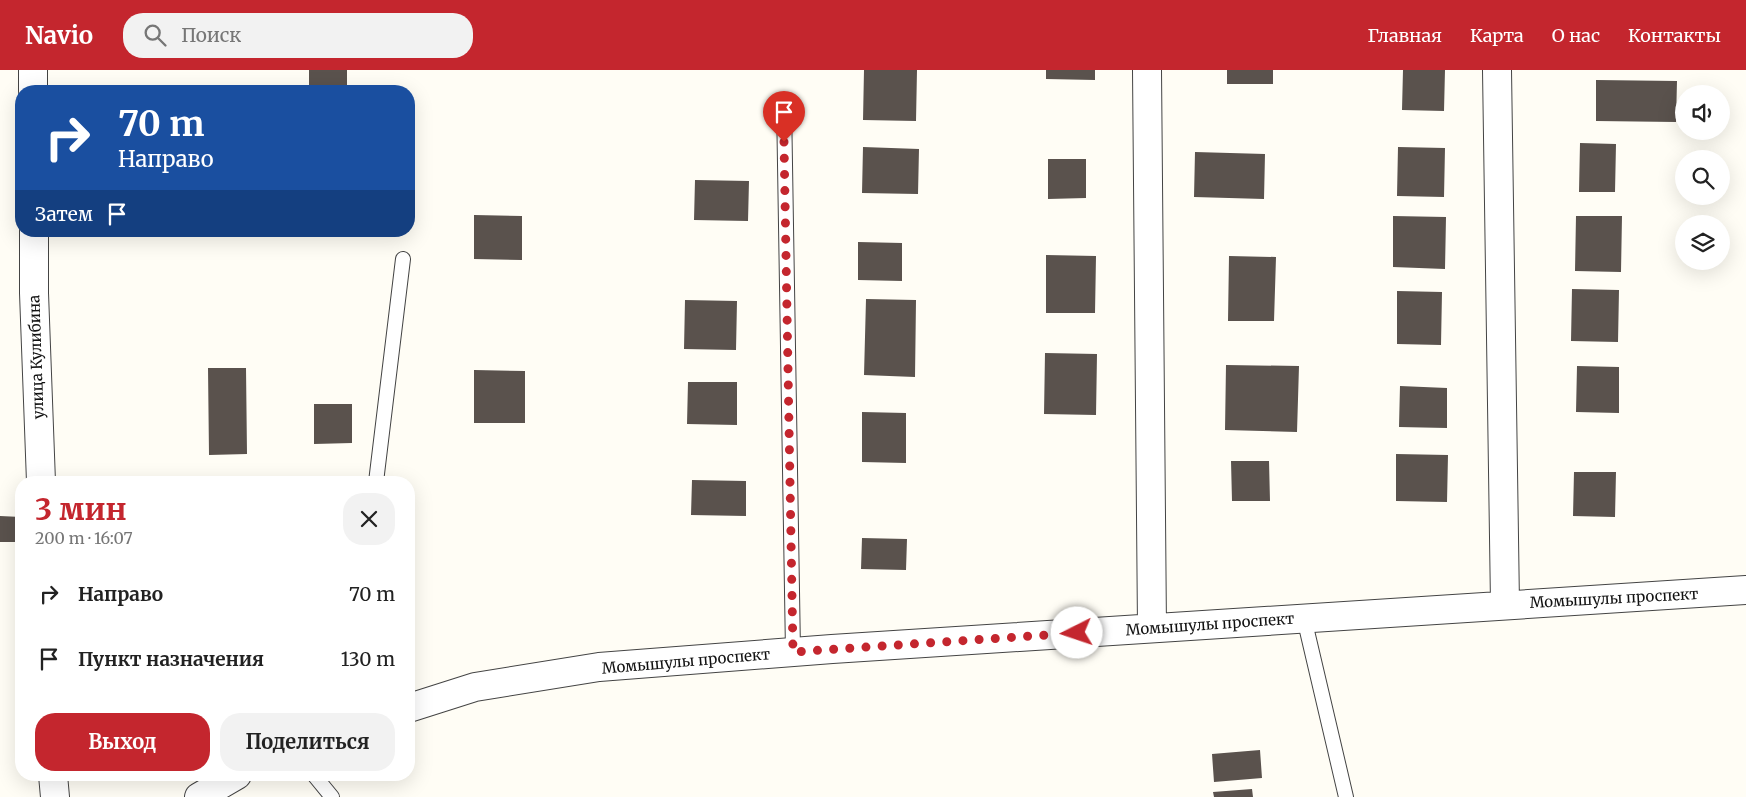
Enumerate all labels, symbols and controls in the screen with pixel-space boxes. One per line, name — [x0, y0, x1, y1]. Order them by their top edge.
search box — [123, 13, 473, 58]
text: Navio — [25, 20, 93, 51]
icon: search — [141, 21, 169, 49]
text: Поиск — [181, 23, 241, 47]
text: Главная — [1367, 24, 1442, 47]
text: Карта — [1470, 24, 1524, 47]
text: О нас — [1552, 24, 1600, 47]
text: Контакты — [1628, 24, 1721, 47]
map controls — [1675, 85, 1730, 270]
button: sound — [1675, 85, 1730, 140]
pin — [763, 91, 805, 142]
icon: arrive — [770, 98, 798, 126]
text: 70 m — [118, 102, 205, 146]
icon: right — [35, 105, 100, 170]
text: Направо — [118, 145, 214, 173]
button: search — [1675, 150, 1730, 205]
icon: arrive — [103, 200, 131, 228]
text: Затем — [35, 202, 93, 226]
button: layers — [1675, 215, 1730, 270]
street label: улица Кулибина — [24, 295, 48, 419]
text: 3 мин — [35, 490, 127, 528]
button: close — [343, 493, 395, 545]
text: 200 m · 16:07 — [35, 528, 133, 548]
icon: right — [35, 580, 63, 608]
text: Направо — [78, 582, 163, 606]
text: 70 m — [349, 582, 395, 606]
street label: Момышулы проспект — [1529, 584, 1699, 612]
position arrow — [1050, 606, 1102, 658]
street label: Момышулы проспект — [1125, 609, 1295, 639]
street label: Момышулы проспект — [601, 644, 771, 678]
icon: arrive — [35, 645, 63, 673]
text: Пункт назначения — [78, 647, 264, 671]
text: 130 m — [341, 647, 395, 671]
button: Выход — [35, 713, 210, 771]
button: Поделиться — [220, 713, 395, 771]

